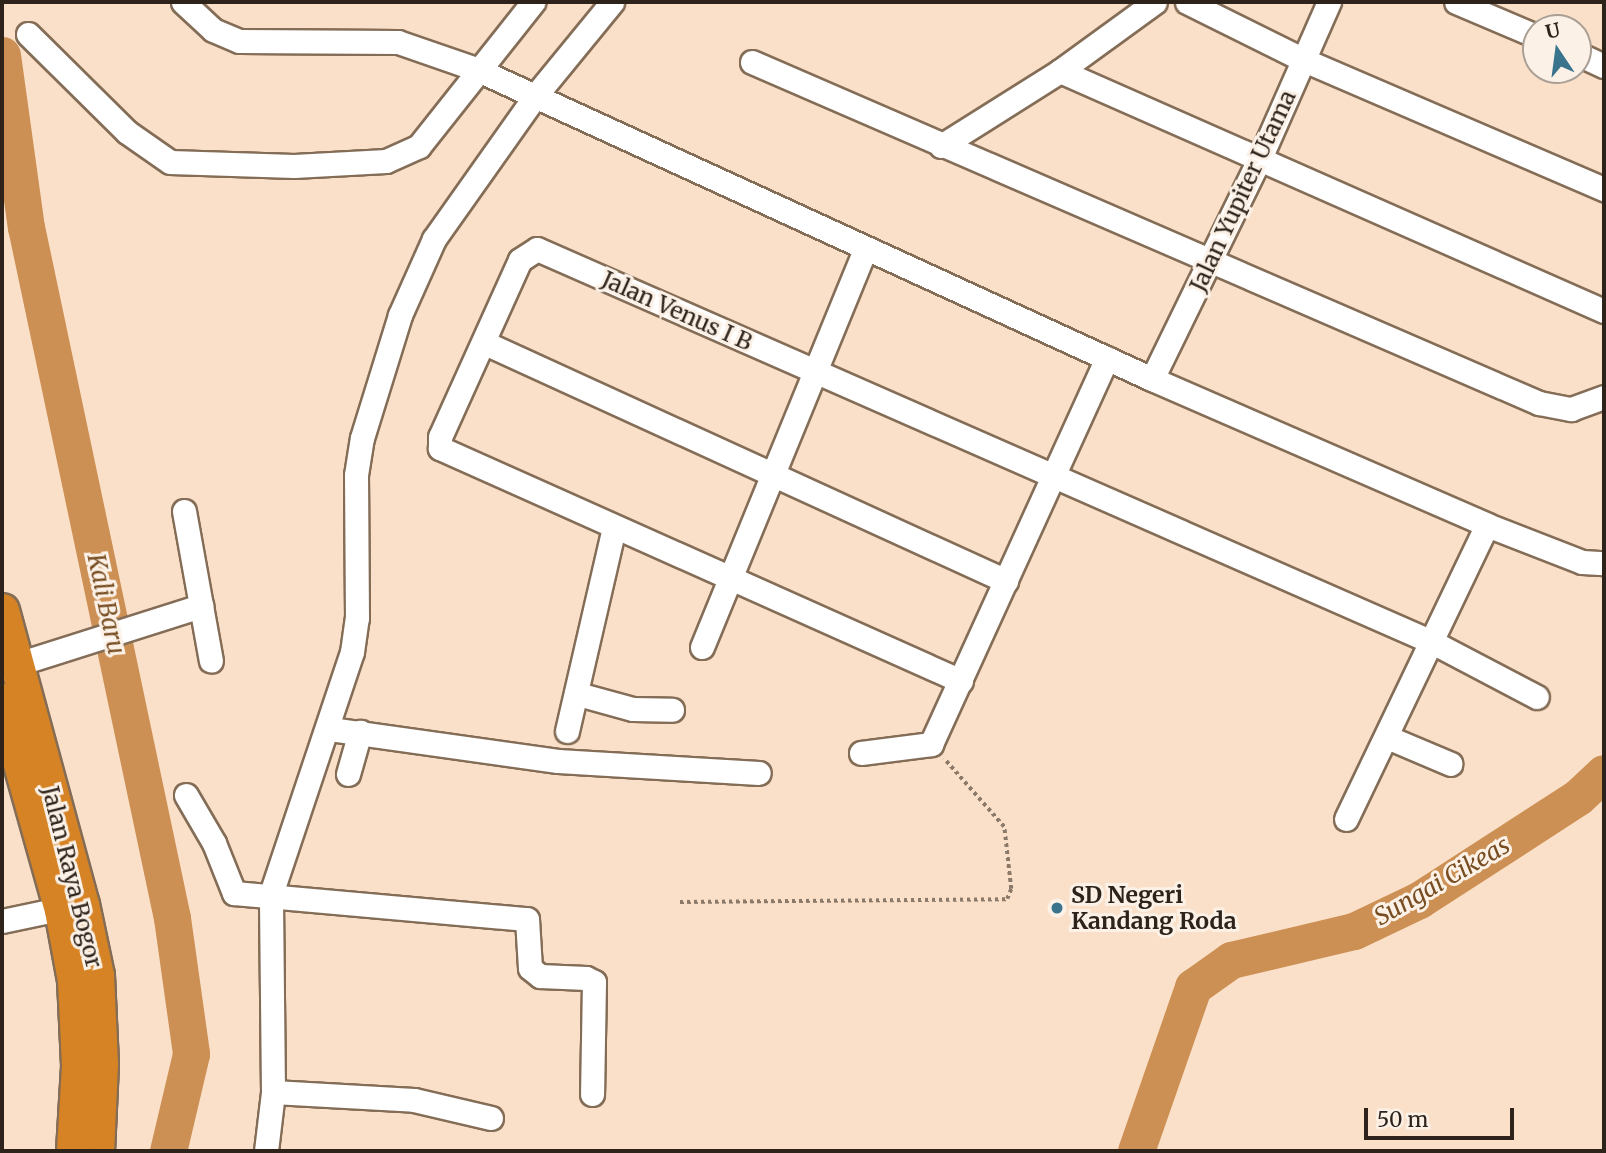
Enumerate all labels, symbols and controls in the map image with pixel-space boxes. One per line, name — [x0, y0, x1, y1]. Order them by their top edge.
north arrow — [1522, 14, 1592, 84]
text: U — [1543, 17, 1562, 44]
street label: Jalan Yupiter Utama — [1184, 86, 1302, 296]
street label: Jalan Venus I B — [598, 266, 756, 356]
water label: Kali Baru — [81, 551, 131, 657]
street label: Jalan Raya Bogor — [36, 783, 108, 971]
water label: Sungai Cikeas — [1369, 831, 1515, 931]
place label: SD Negeri Kandang Roda — [1071, 881, 1237, 935]
marker: SD Negeri Kandang Roda — [1049, 900, 1065, 916]
scale bar — [1368, 1094, 1518, 1138]
text: 50 m — [1377, 1106, 1428, 1133]

